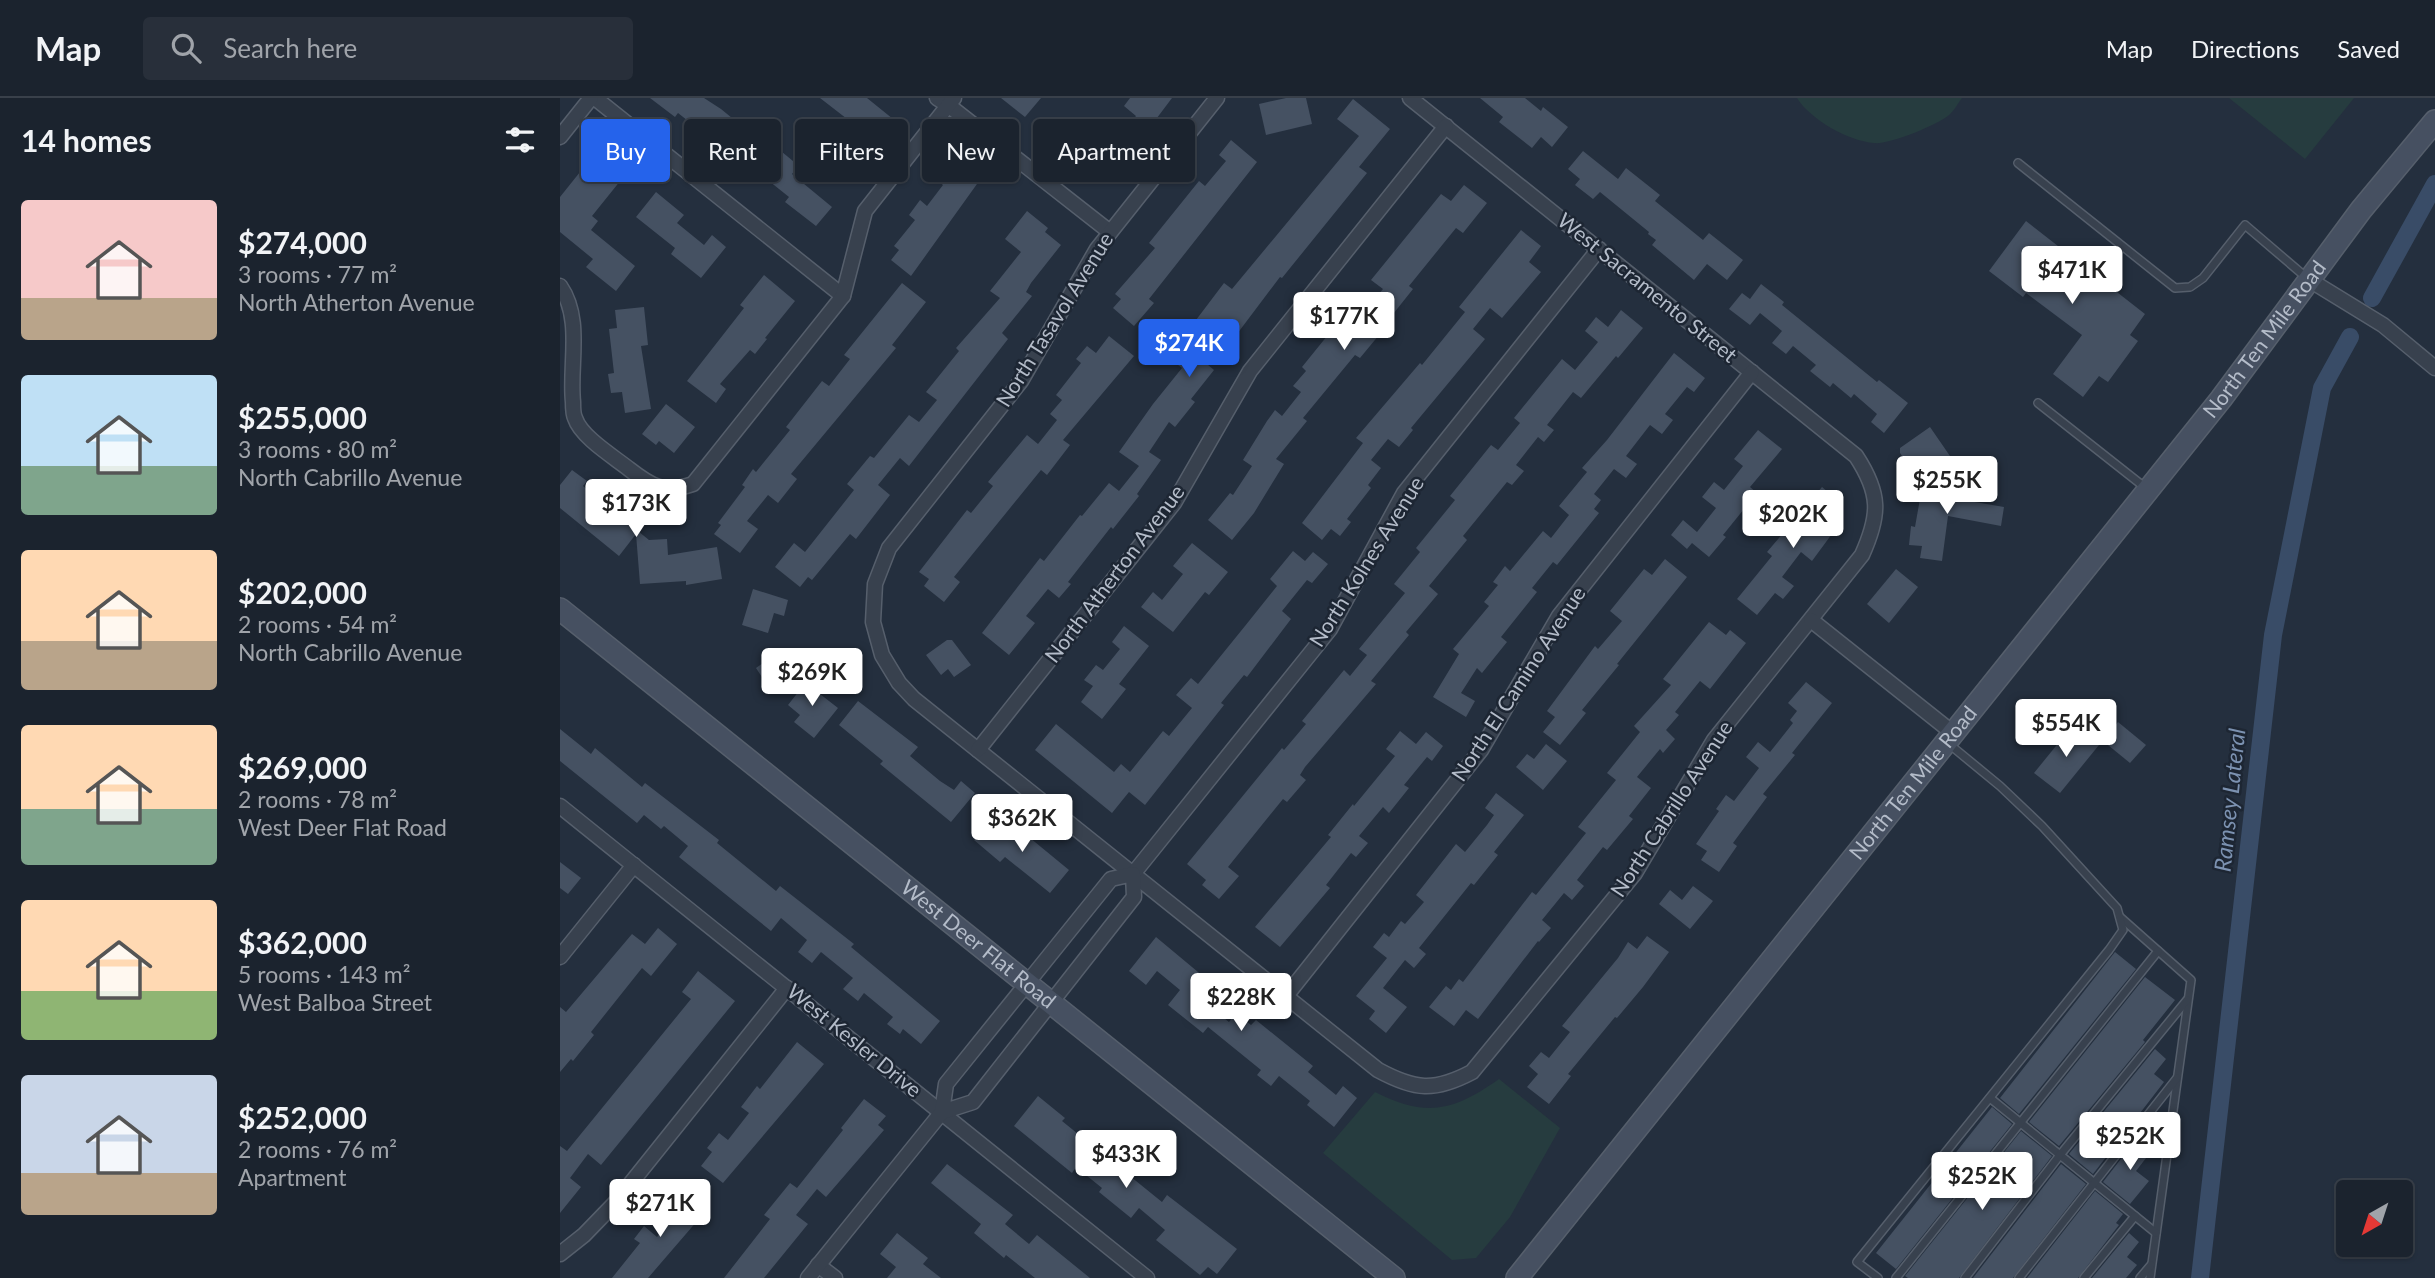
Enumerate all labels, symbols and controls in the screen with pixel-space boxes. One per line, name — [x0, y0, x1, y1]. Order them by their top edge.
search box — [143, 17, 633, 80]
text: Map — [35, 28, 101, 68]
icon: search — [167, 29, 205, 67]
text: Search here — [223, 32, 357, 64]
text: Map — [2106, 34, 2153, 63]
text: Directions — [2191, 34, 2299, 63]
text: Saved — [2337, 34, 2400, 63]
chip: Buy — [581, 119, 670, 182]
chip: Rent — [684, 119, 781, 182]
chip: Filters — [795, 119, 908, 182]
chip: New — [922, 119, 1019, 182]
chip: Apartment — [1033, 119, 1195, 182]
icon: filters — [501, 121, 539, 159]
text: 14 homes — [21, 122, 152, 158]
street label: West Sacramento Street — [1553, 207, 1743, 367]
text: $274,000 — [238, 224, 367, 260]
icon: home — [77, 228, 161, 312]
street label: North Tasavol Avenue — [990, 228, 1117, 411]
pin: $471K — [2023, 246, 2121, 306]
text: $471K — [2037, 255, 2107, 283]
street label: North Ten Mile Road — [2197, 255, 2330, 422]
text: 3 rooms · 77 m² — [238, 260, 397, 288]
text: North Atherton Avenue — [238, 288, 475, 316]
pin: $177K — [1295, 292, 1393, 352]
text: $177K — [1309, 301, 1379, 329]
pin: $274K — [1140, 320, 1238, 379]
text: $274K — [1154, 328, 1224, 356]
text: $255,000 — [238, 399, 367, 435]
icon: home — [77, 403, 161, 487]
text: 3 rooms · 80 m² — [238, 435, 397, 463]
pin: $255K — [1898, 456, 1996, 516]
text: North Cabrillo Avenue — [238, 463, 462, 491]
text: $255K — [1912, 465, 1982, 493]
street label: North Kolnes Avenue — [1303, 471, 1428, 651]
street label: North Atherton Avenue — [1039, 479, 1189, 667]
pin: $173K — [587, 480, 685, 539]
text: $173K — [601, 488, 671, 516]
pin: $202K — [1744, 490, 1842, 550]
text: $202K — [1758, 499, 1828, 527]
text: $202,000 — [238, 574, 367, 610]
icon: home — [77, 578, 161, 662]
street label: North El Camino Avenue — [1445, 581, 1590, 785]
text: 2 rooms · 54 m² — [238, 610, 397, 638]
text: North Cabrillo Avenue — [238, 638, 462, 666]
pin: $269K — [763, 648, 861, 708]
text: $269K — [777, 657, 847, 685]
street label: North Ten Mile Road — [1843, 700, 1981, 864]
pin: $554K — [2017, 700, 2115, 759]
text: $554K — [2031, 708, 2101, 736]
street label: North Cabrillo Avenue — [1604, 715, 1737, 901]
water label: Ramsey Lateral — [2208, 727, 2250, 873]
text: $269,000 — [238, 749, 367, 785]
icon: home — [77, 753, 161, 837]
text: 2 rooms · 78 m² — [238, 785, 397, 813]
pin: $362K — [973, 794, 1071, 854]
text: $362K — [987, 803, 1057, 831]
text: West Deer Flat Road — [238, 813, 447, 841]
street label: West Deer Flat Road — [897, 874, 1061, 1013]
text: $362,000 — [238, 924, 367, 960]
icon: home — [77, 928, 161, 1012]
text: 5 rooms · 143 m² — [238, 960, 410, 988]
pin: $228K — [1192, 974, 1290, 1033]
street label: West Kesler Drive — [783, 978, 927, 1102]
text: $228K — [1206, 982, 1276, 1010]
text: West Balboa Street — [238, 988, 432, 1016]
text: $252,000 — [238, 1099, 367, 1135]
icon: home — [77, 1103, 161, 1187]
pin: $252K — [2081, 1112, 2179, 1172]
text: $252K — [2095, 1121, 2165, 1149]
pin: $433K — [1077, 1130, 1175, 1190]
text: 2 rooms · 76 m² — [238, 1135, 397, 1163]
text: $433K — [1091, 1139, 1161, 1167]
pin: $252K — [1933, 1152, 2031, 1212]
text: $252K — [1947, 1161, 2017, 1189]
text: Apartment — [238, 1163, 346, 1191]
pin: $271K — [611, 1180, 709, 1239]
north arrow — [2336, 1180, 2413, 1256]
map controls — [2336, 1180, 2413, 1257]
text: $271K — [625, 1188, 695, 1216]

